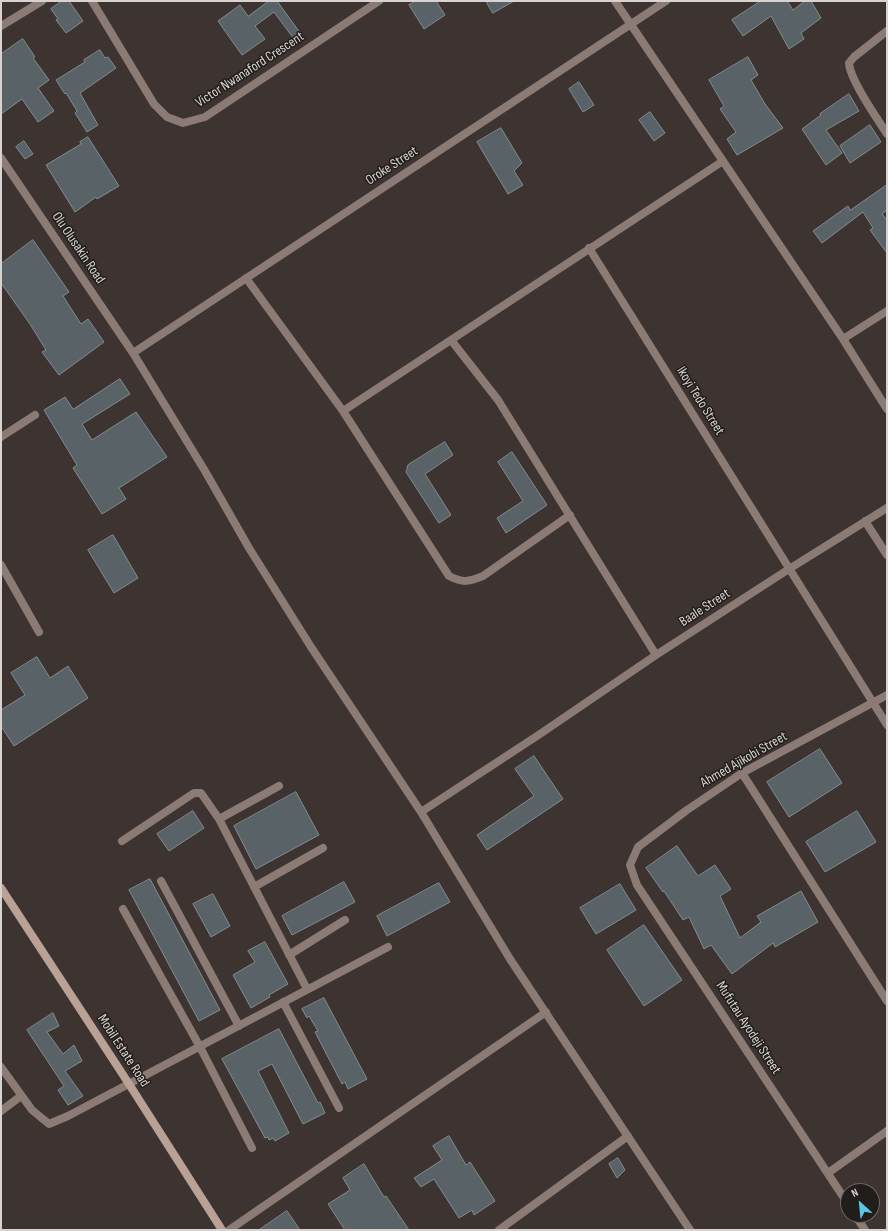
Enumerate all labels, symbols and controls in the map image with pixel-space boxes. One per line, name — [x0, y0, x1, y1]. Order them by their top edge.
street label: Victor Nwanaford Crescent — [192, 29, 308, 111]
street label: Oroke Street — [363, 143, 421, 189]
street label: Olu Olusakin Road — [48, 209, 108, 287]
street label: Ikoyi Tedo Street — [672, 364, 728, 438]
street label: Baale Street — [677, 585, 733, 631]
street label: Ahmed Ajikobi Street — [698, 728, 790, 792]
street label: Mufutau Ayodeji Street — [712, 979, 784, 1077]
street label: Mobil Estate Road — [93, 1012, 153, 1090]
north arrow — [840, 1183, 880, 1223]
text: N — [849, 1186, 860, 1200]

